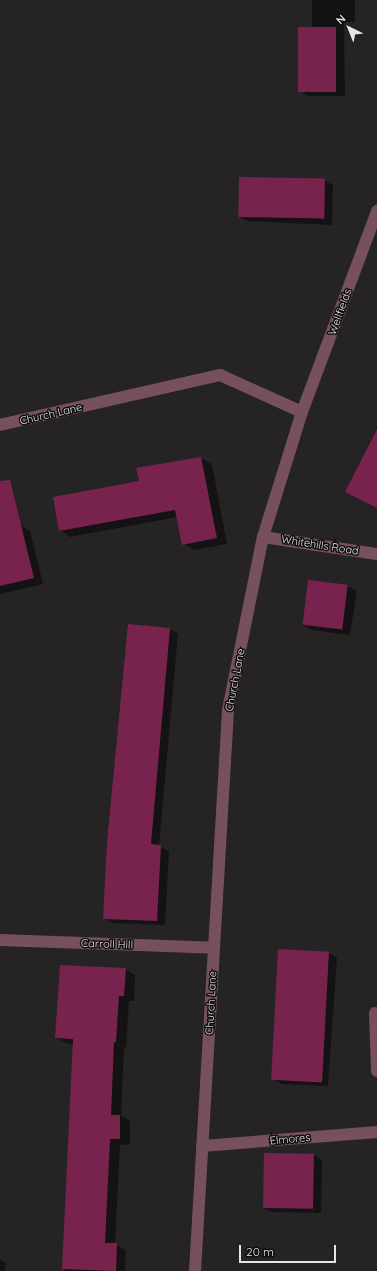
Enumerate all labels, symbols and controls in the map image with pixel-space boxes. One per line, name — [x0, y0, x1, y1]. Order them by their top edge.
north arrow — [329, 8, 369, 48]
text: N — [333, 11, 349, 27]
street label: Wellfields — [326, 287, 354, 337]
street label: Church Lane — [18, 400, 84, 428]
street label: Whitehills Road — [280, 532, 360, 558]
street label: Church Lane — [222, 647, 248, 713]
street label: Carroll Hill — [81, 936, 133, 952]
street label: Church Lane — [203, 971, 219, 1035]
street label: Elmores — [269, 1131, 311, 1147]
scale bar — [241, 1237, 338, 1263]
text: 20 m — [246, 1244, 274, 1259]

